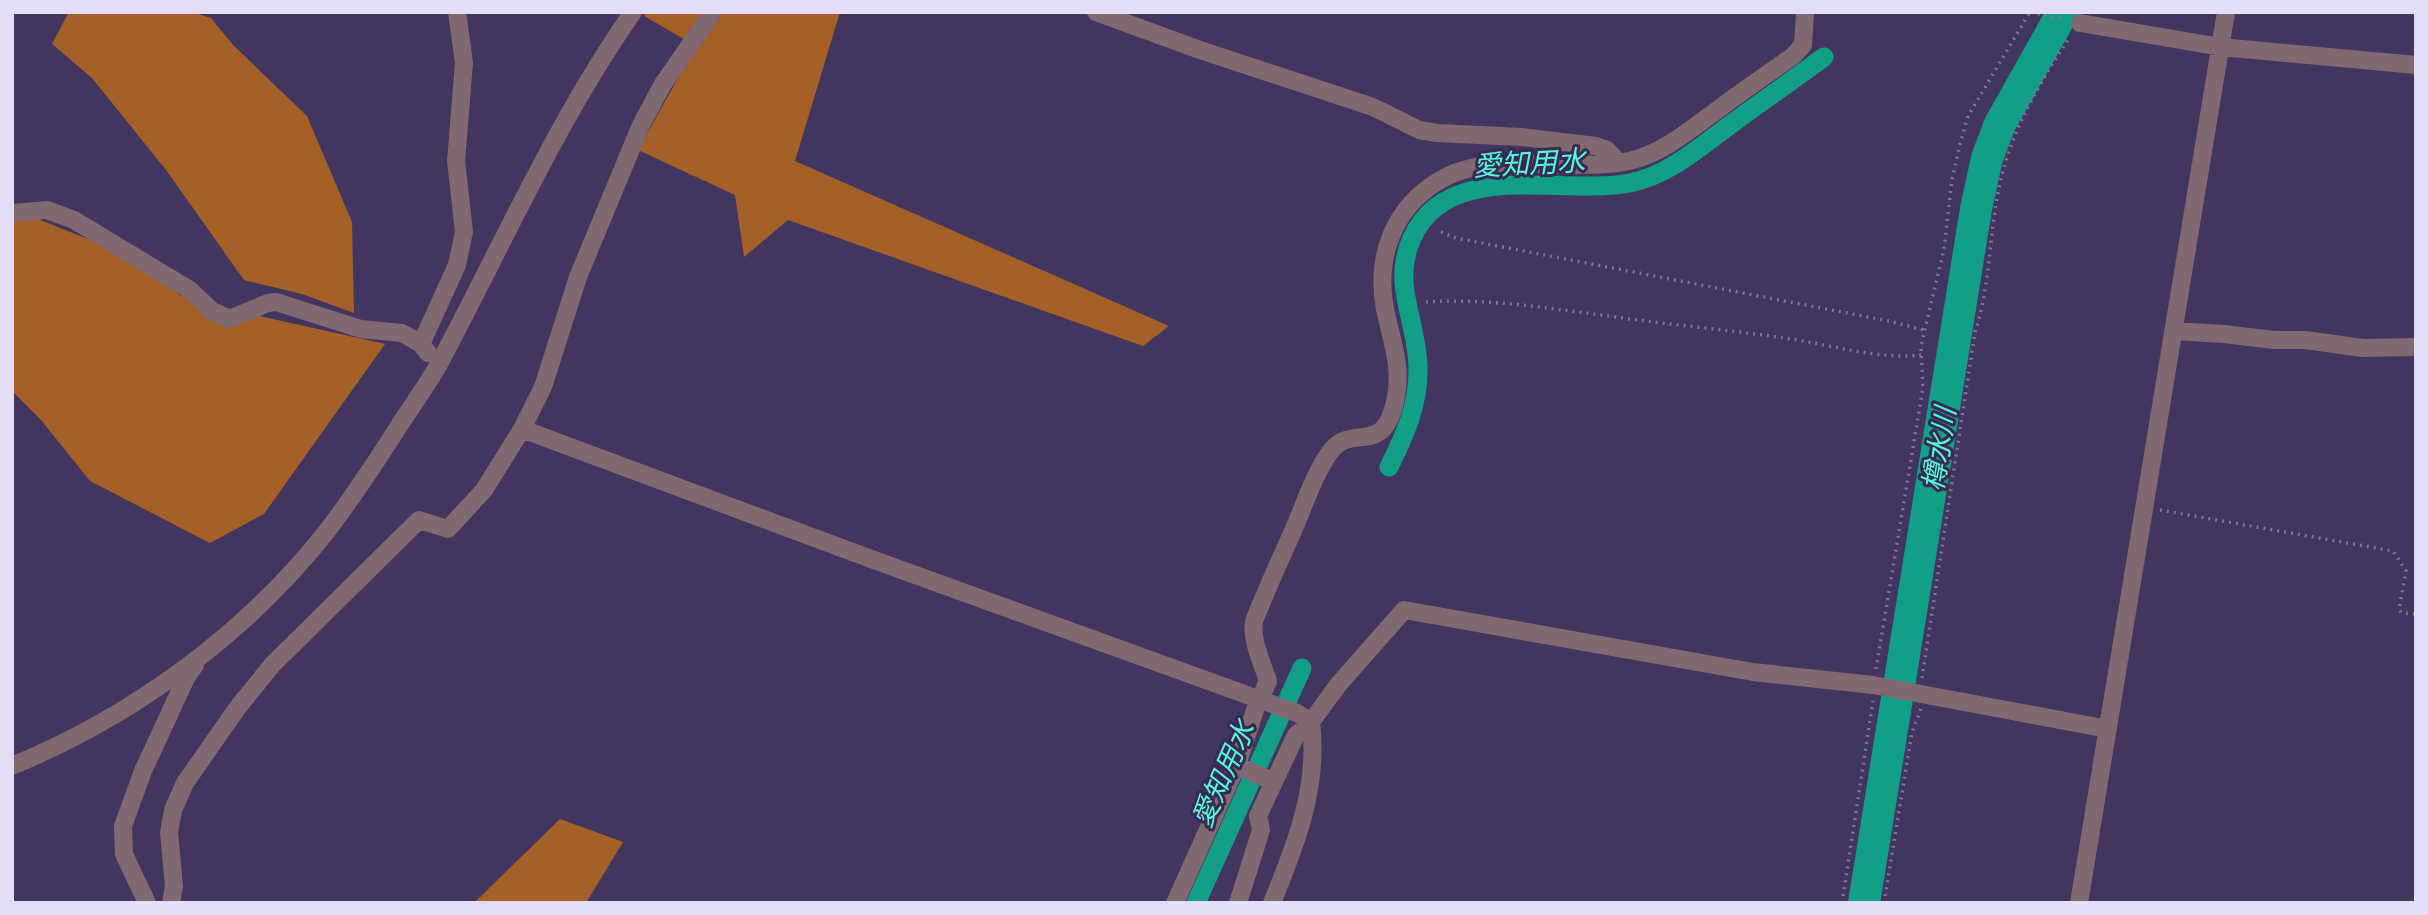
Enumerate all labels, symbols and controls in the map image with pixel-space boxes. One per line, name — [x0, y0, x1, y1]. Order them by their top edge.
water label: 愛知用水 — [1472, 142, 1589, 184]
water label: 樽水川 — [1915, 402, 1964, 493]
water label: 愛知用水 — [1184, 713, 1263, 832]

